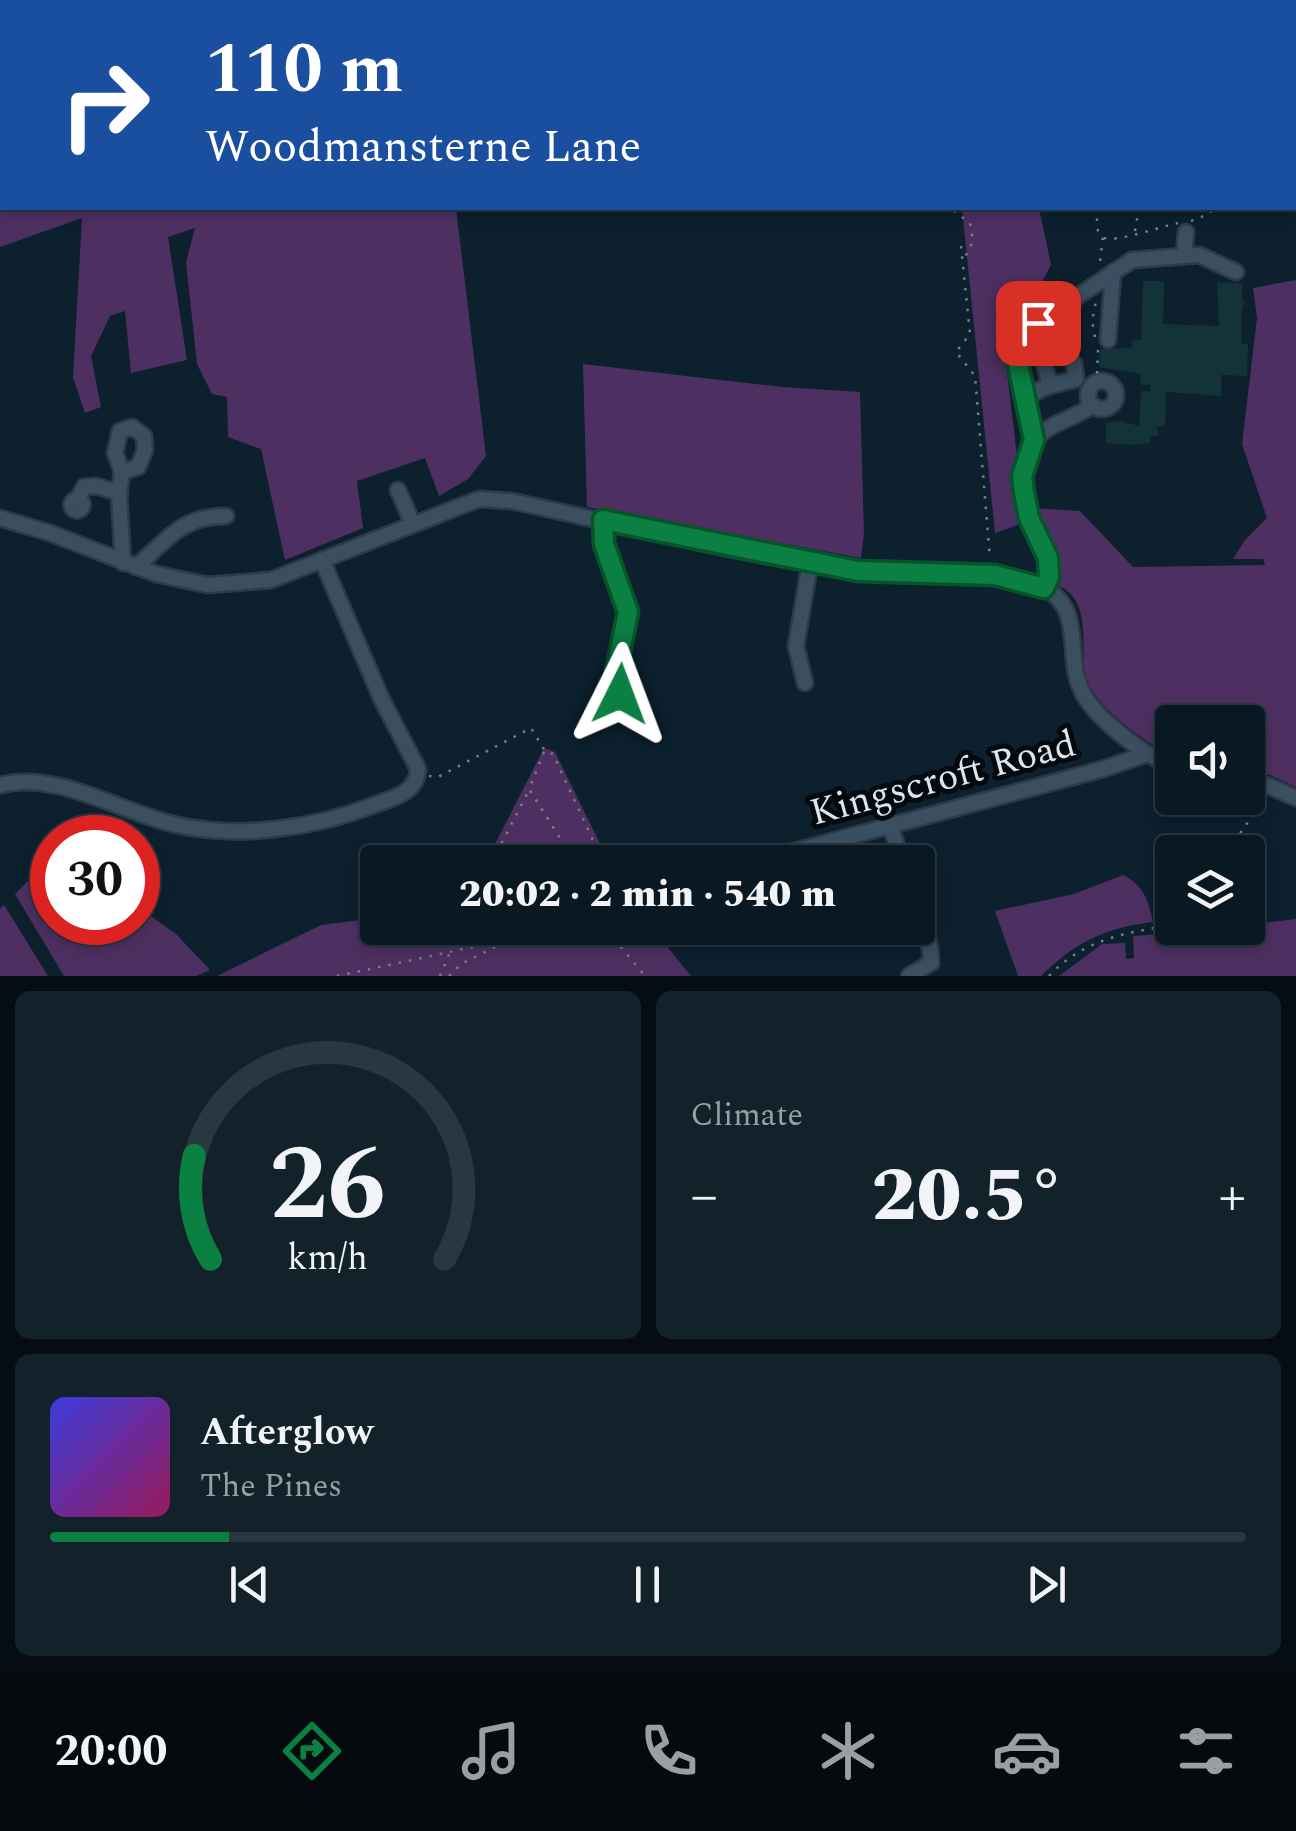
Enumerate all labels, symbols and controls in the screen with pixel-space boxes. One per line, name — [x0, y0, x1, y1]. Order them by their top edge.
text: 110 m — [205, 17, 403, 123]
icon: right — [40, 40, 170, 170]
text: Woodmansterne Lane — [205, 113, 641, 182]
pin — [996, 281, 1081, 366]
icon: arrive — [1011, 296, 1066, 351]
position arrow — [568, 642, 672, 746]
map controls — [1155, 705, 1265, 945]
button: sound — [1155, 705, 1265, 815]
street label: Kingscroft Road — [804, 716, 1082, 842]
speed limit sign: 30 — [30, 815, 160, 945]
button: layers — [1155, 835, 1265, 945]
text: 20:02 · 2 min · 540 m — [459, 866, 836, 924]
text: Climate — [691, 1091, 803, 1140]
text: 26 — [269, 1107, 386, 1265]
text: 20.5° — [871, 1140, 1065, 1254]
text: − — [691, 1155, 718, 1238]
text: + — [1218, 1155, 1246, 1238]
text: km/h — [288, 1231, 368, 1286]
text: Afterglow — [200, 1404, 373, 1462]
text: The Pines — [200, 1462, 342, 1511]
icon: previous — [222, 1557, 277, 1612]
icon: pause — [620, 1557, 675, 1612]
icon: next — [1019, 1557, 1074, 1612]
icon: directions — [277, 1716, 347, 1786]
icon: music — [456, 1716, 526, 1786]
icon: phone — [634, 1716, 704, 1786]
icon: climate — [813, 1716, 883, 1786]
icon: car — [992, 1716, 1062, 1786]
icon: filters — [1171, 1716, 1241, 1786]
text: 20:00 — [54, 1717, 168, 1786]

